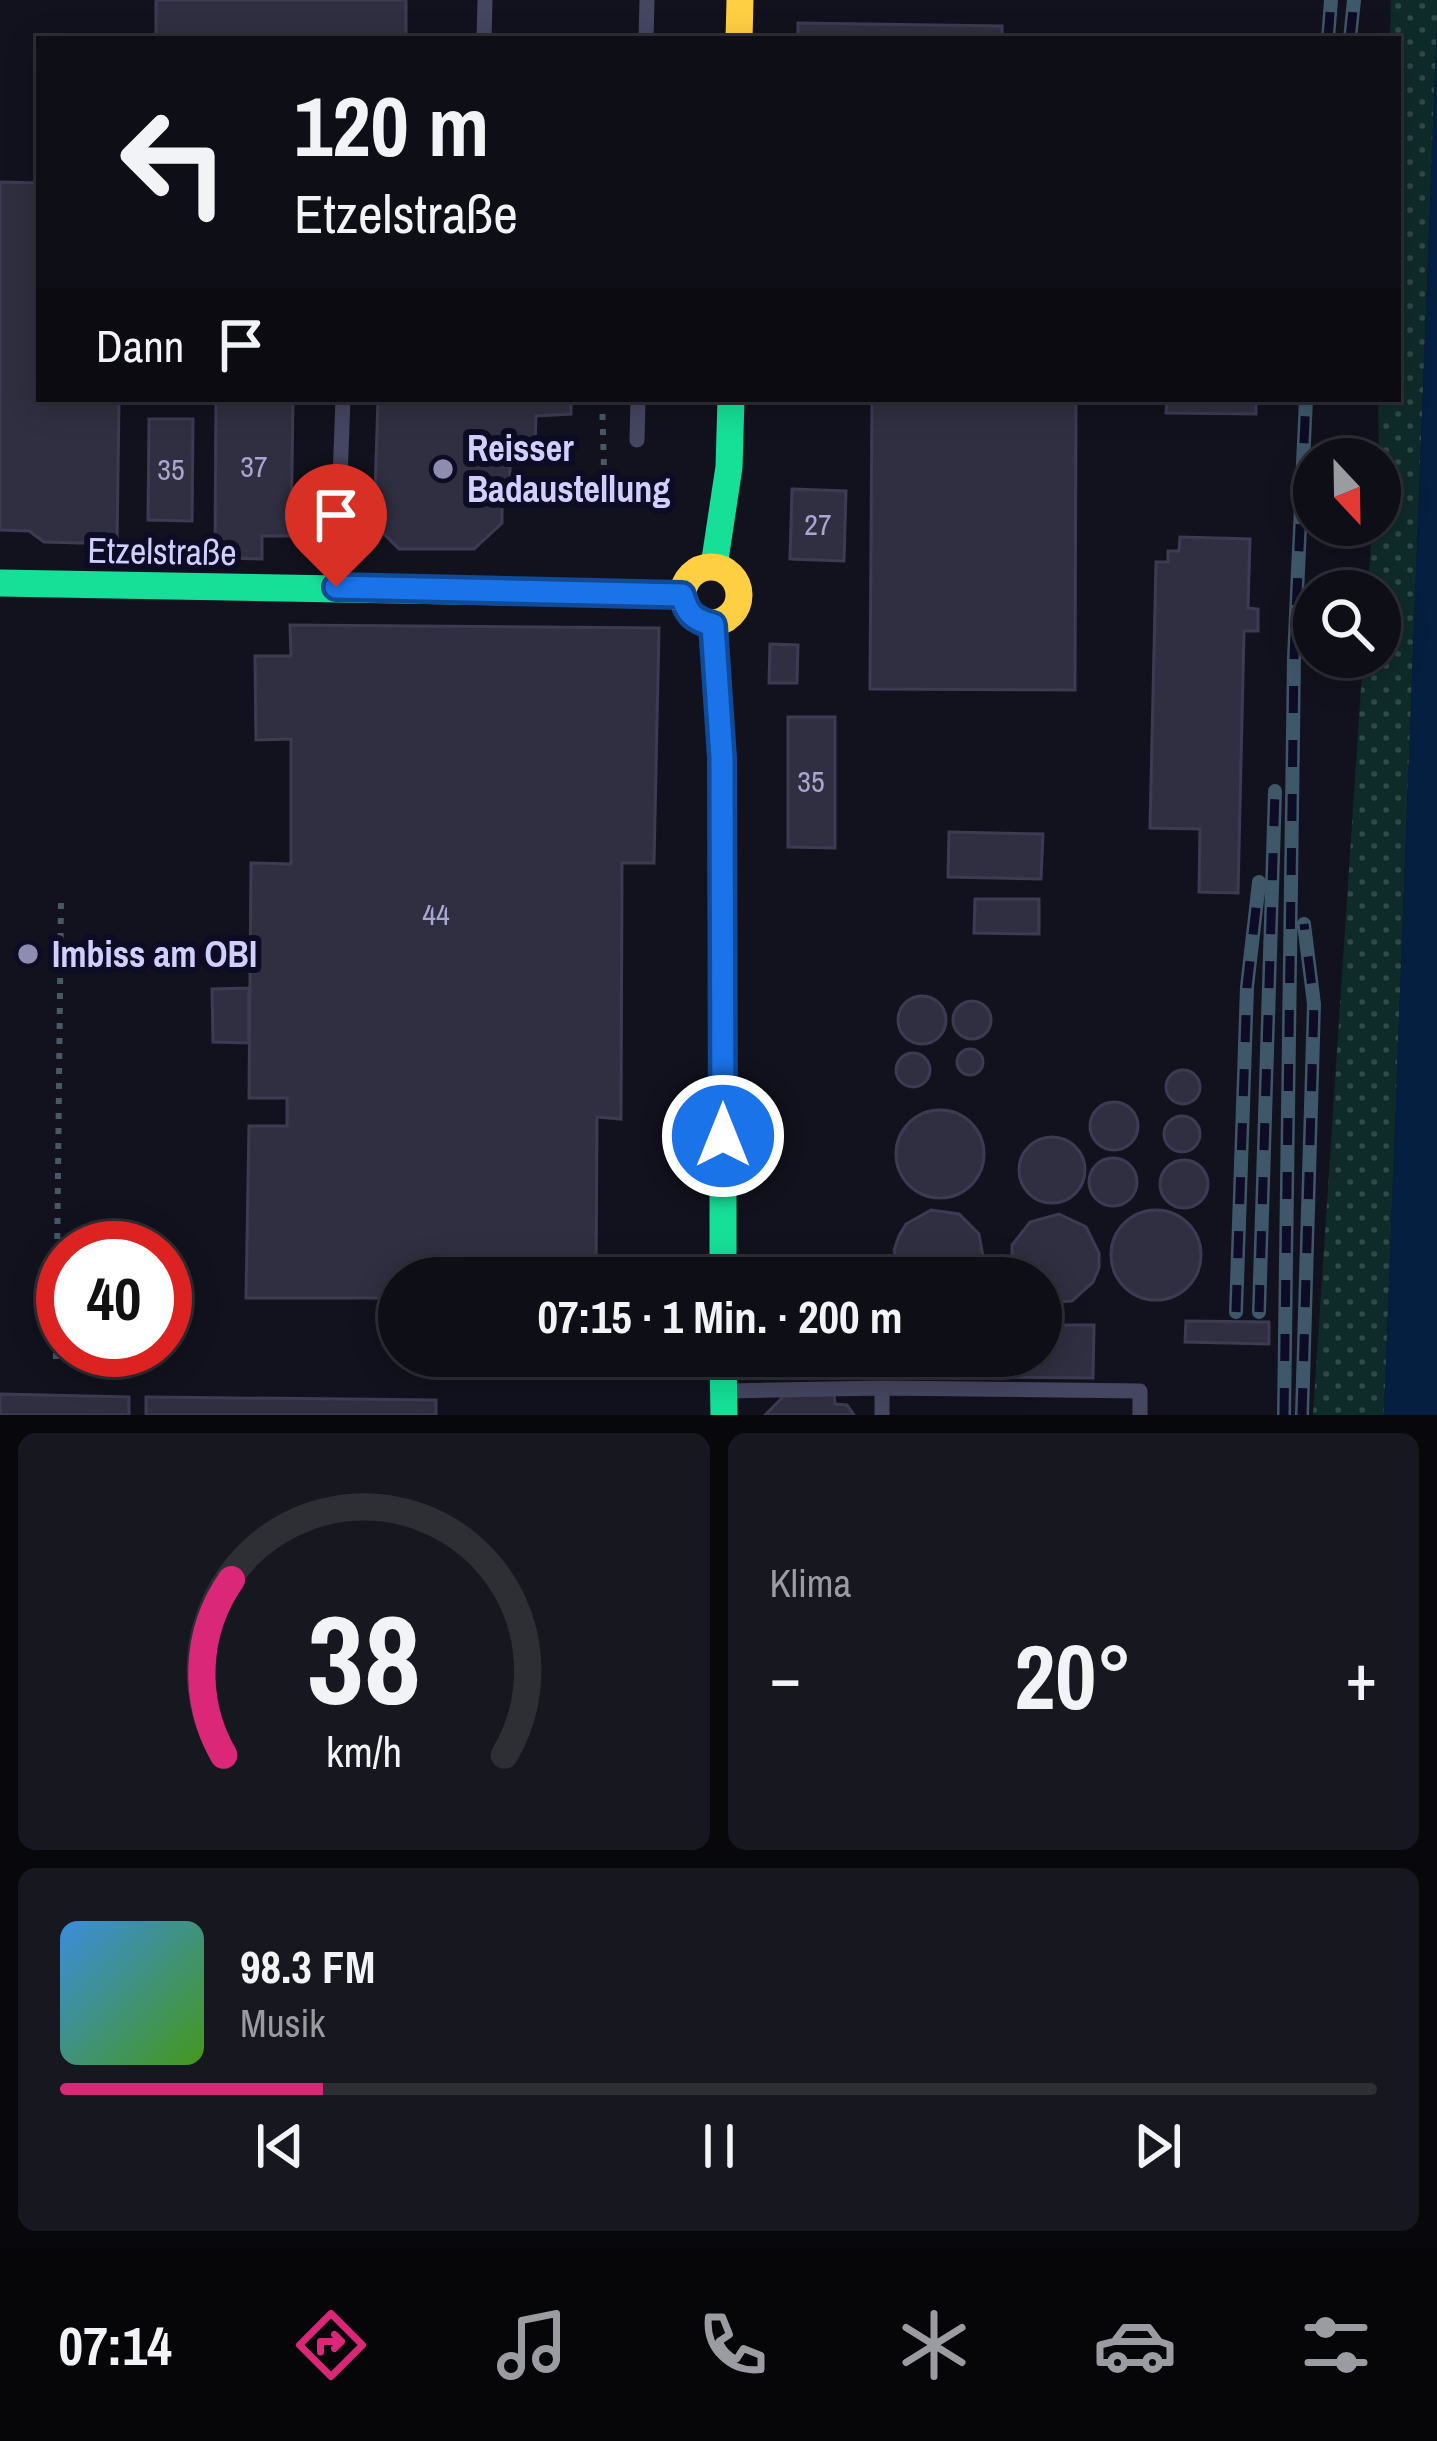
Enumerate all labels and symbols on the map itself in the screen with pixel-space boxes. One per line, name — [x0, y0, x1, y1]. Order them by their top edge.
place label: Reisser Badaustellung — [467, 424, 670, 513]
north arrow — [1293, 438, 1401, 546]
house number: 37 — [240, 446, 268, 486]
house number: 35 — [157, 449, 185, 489]
marker: Reisser Badaustellung — [430, 456, 456, 482]
pin — [285, 464, 387, 587]
house number: 27 — [804, 504, 832, 544]
street label: Etzelstraße — [87, 526, 237, 576]
house number: 35 — [797, 761, 825, 801]
house number: 44 — [422, 894, 450, 934]
place label: Imbiss am OBI — [52, 930, 257, 978]
marker: Imbiss am OBI — [15, 941, 41, 967]
position arrow — [660, 1073, 786, 1199]
speed limit sign: 40 — [36, 1221, 192, 1377]

